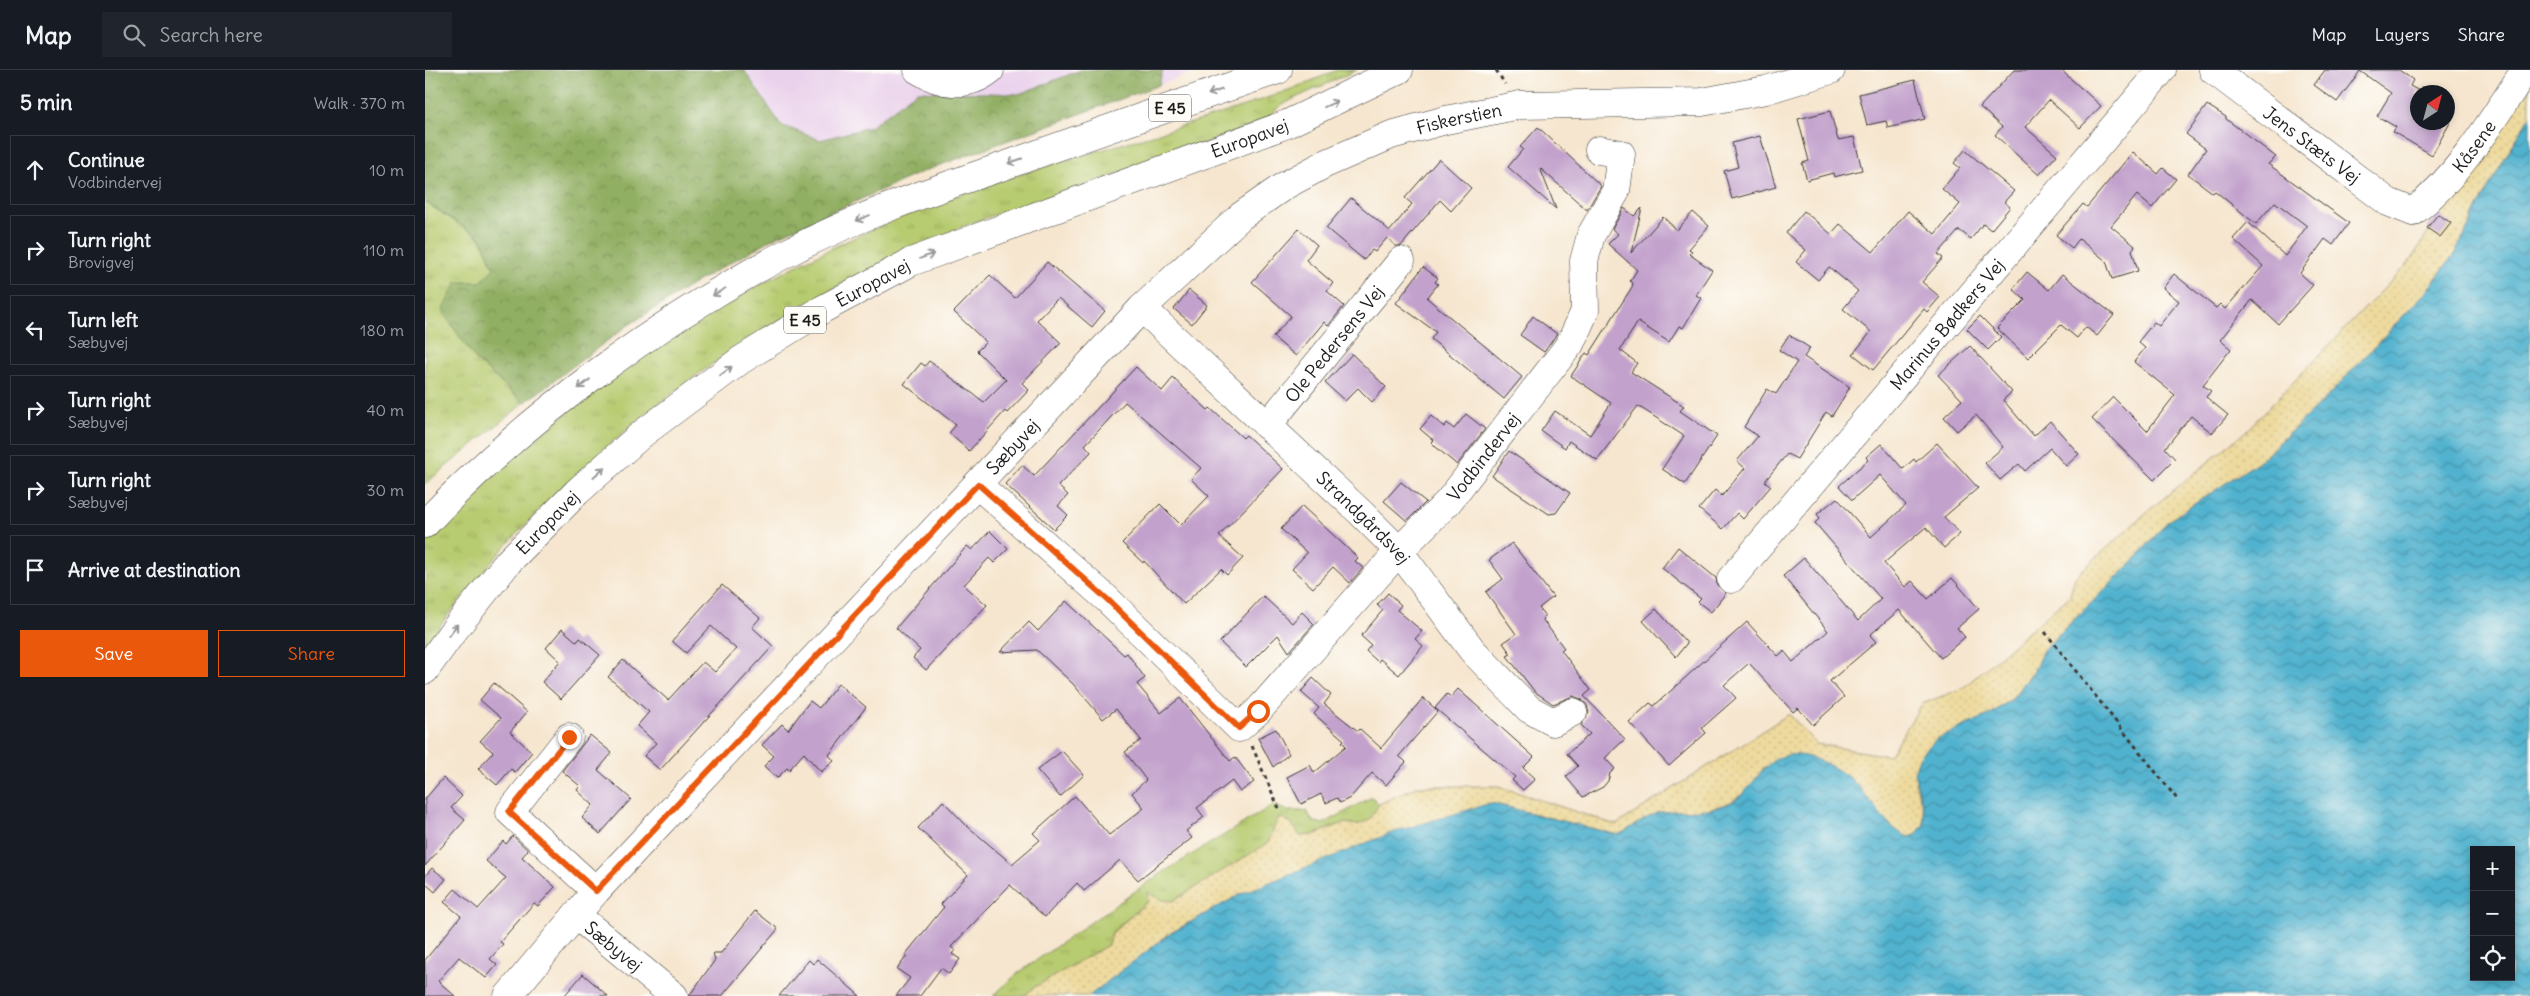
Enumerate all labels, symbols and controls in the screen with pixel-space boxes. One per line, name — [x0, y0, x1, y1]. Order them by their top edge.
search box — [102, 12, 452, 57]
text: Map — [25, 20, 72, 50]
icon: search — [120, 21, 148, 49]
text: Search here — [160, 23, 263, 47]
text: Map — [2311, 23, 2346, 46]
text: Layers — [2374, 23, 2430, 46]
text: Share — [2458, 23, 2505, 46]
north arrow — [2410, 85, 2455, 130]
one-way arrow — [1208, 88, 1223, 97]
text: 5 min — [20, 89, 72, 116]
text: Walk · 370 m — [314, 93, 405, 113]
road number: E 45 — [1149, 94, 1191, 122]
street label: Fiskerstien — [1414, 97, 1504, 139]
one-way arrow — [1323, 98, 1338, 108]
street label: Jens Stæts Vej — [2259, 101, 2365, 189]
street label: Europavej — [1207, 113, 1291, 163]
street label: Kåsene — [2447, 116, 2500, 177]
text: Continue — [68, 148, 145, 172]
icon: ahead — [21, 156, 49, 184]
one-way arrow — [1008, 157, 1024, 167]
text: 10 m — [369, 160, 404, 180]
text: Vodbindervej — [68, 172, 162, 192]
one-way arrow — [856, 214, 871, 223]
text: Turn right — [68, 228, 151, 252]
icon: right — [21, 236, 49, 264]
text: 110 m — [363, 240, 404, 260]
one-way arrow — [919, 251, 934, 260]
text: Brovigvej — [68, 252, 134, 272]
street label: Europavej — [831, 253, 914, 312]
street label: Marinus Bødkers Vej — [1885, 254, 2009, 394]
street label: Ole Pedersens Vej — [1279, 280, 1388, 407]
one-way arrow — [712, 288, 726, 298]
road number: E 45 — [784, 306, 826, 334]
text: Turn left — [68, 308, 138, 332]
icon: left — [21, 316, 49, 344]
text: 180 m — [360, 320, 404, 340]
text: Sæbyvej — [68, 332, 128, 352]
one-way arrow — [719, 366, 732, 377]
one-way arrow — [578, 378, 591, 389]
text: Turn right — [68, 388, 151, 412]
icon: right — [21, 396, 49, 424]
text: 40 m — [366, 400, 404, 420]
street label: Vodbindervej — [1442, 408, 1524, 506]
text: Sæbyvej — [68, 412, 128, 432]
street label: Sæbyvej — [981, 414, 1044, 479]
street label: Strandgårdsvej — [1312, 466, 1416, 568]
one-way arrow — [592, 467, 605, 478]
text: Turn right — [68, 468, 151, 492]
icon: right — [21, 476, 49, 504]
text: 30 m — [367, 480, 404, 500]
street label: Europavej — [511, 485, 584, 559]
text: Sæbyvej — [68, 492, 128, 512]
icon: arrive — [21, 556, 49, 584]
text: Arrive at destination — [68, 558, 241, 582]
one-way arrow — [448, 624, 459, 637]
button: Save — [20, 630, 208, 677]
button: Share — [218, 630, 405, 677]
route start — [1247, 700, 1270, 723]
route end — [558, 726, 581, 749]
map controls — [2470, 846, 2515, 981]
button: + — [2470, 846, 2515, 891]
button: − — [2470, 891, 2515, 936]
street label: Sæbyvej — [580, 916, 647, 977]
button: locate — [2470, 936, 2515, 981]

